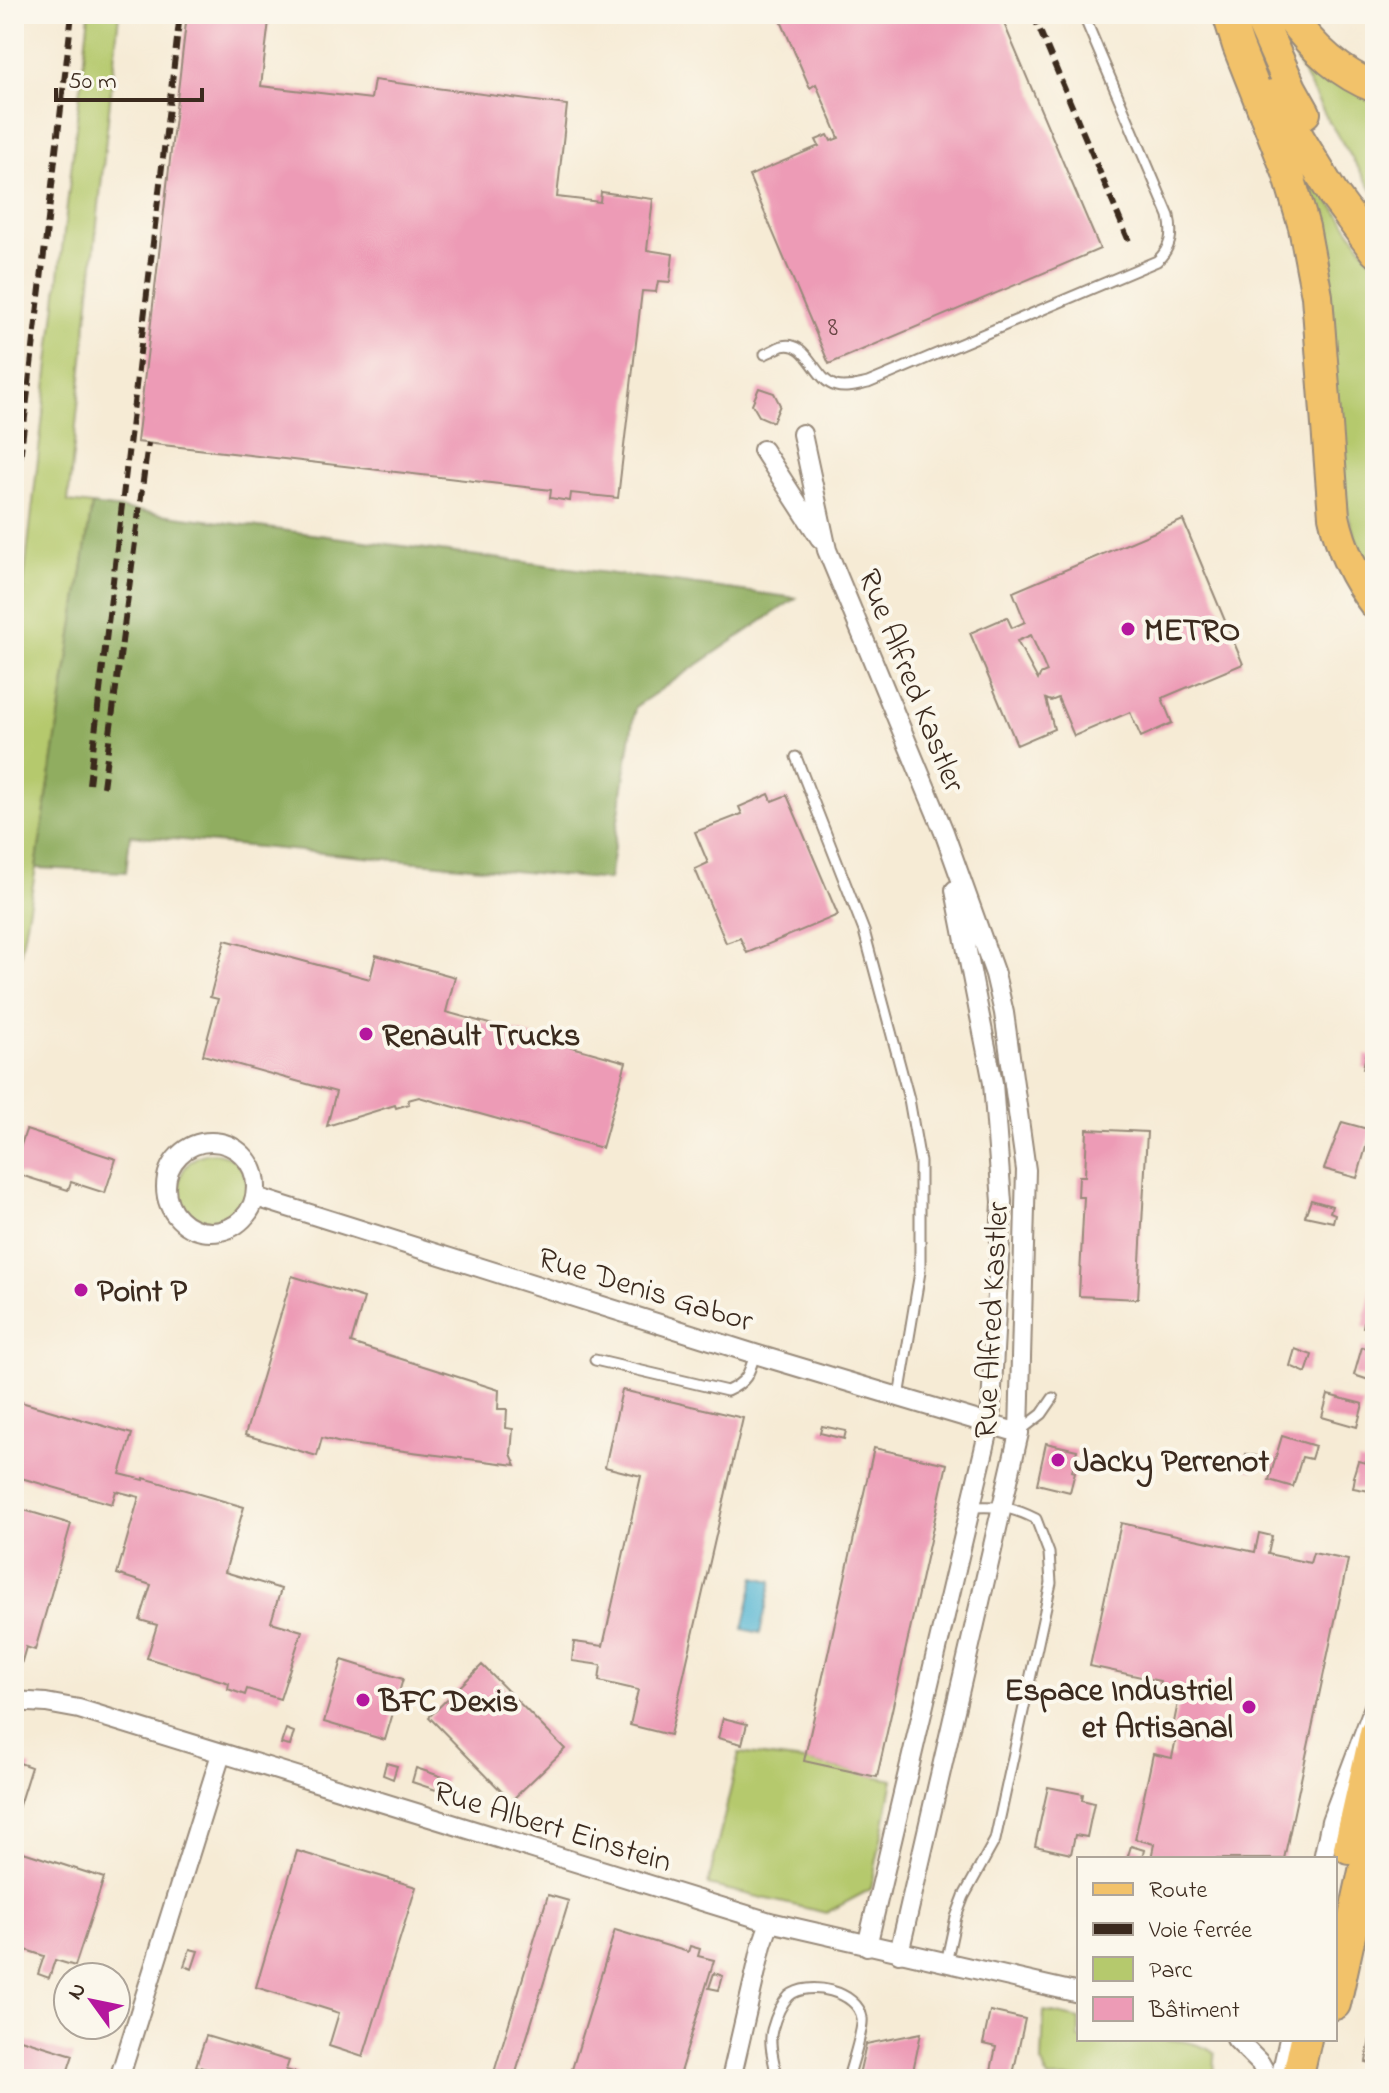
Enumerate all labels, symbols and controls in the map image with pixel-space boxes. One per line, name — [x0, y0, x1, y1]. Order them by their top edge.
scale bar — [56, 52, 202, 102]
text: 50 m — [68, 65, 117, 100]
house number: 8 — [828, 308, 838, 349]
street label: Rue Alfred Kastler — [844, 563, 976, 800]
place label: METRO — [1144, 609, 1240, 656]
marker: METRO — [1119, 620, 1137, 638]
place label: Renault Trucks — [382, 1014, 580, 1061]
marker: Renault Trucks — [357, 1025, 375, 1043]
street label: Rue Alfred Kastler — [964, 1201, 1023, 1440]
street label: Rue Denis Gabor — [532, 1236, 758, 1346]
place label: Point P — [97, 1270, 188, 1317]
marker: Point P — [72, 1281, 90, 1299]
place label: Jacky Perrenot — [1074, 1440, 1269, 1488]
marker: Jacky Perrenot — [1049, 1451, 1067, 1469]
place label: Espace Industriel et Artisanal — [1004, 1669, 1233, 1753]
place label: BFC Dexis — [377, 1680, 519, 1727]
marker: BFC Dexis — [354, 1691, 372, 1709]
marker: Espace Industriel et Artisanal — [1240, 1698, 1258, 1716]
street label: Rue Albert Einstein — [427, 1770, 677, 1887]
legend — [1077, 1857, 1337, 2041]
text: Route — [1149, 1874, 1207, 1909]
text: Voie ferrée — [1148, 1914, 1252, 1949]
text: Parc — [1149, 1954, 1193, 1989]
north arrow — [52, 1961, 132, 2041]
text: N — [60, 1977, 95, 2007]
text: Bâtiment — [1148, 1994, 1240, 2029]

